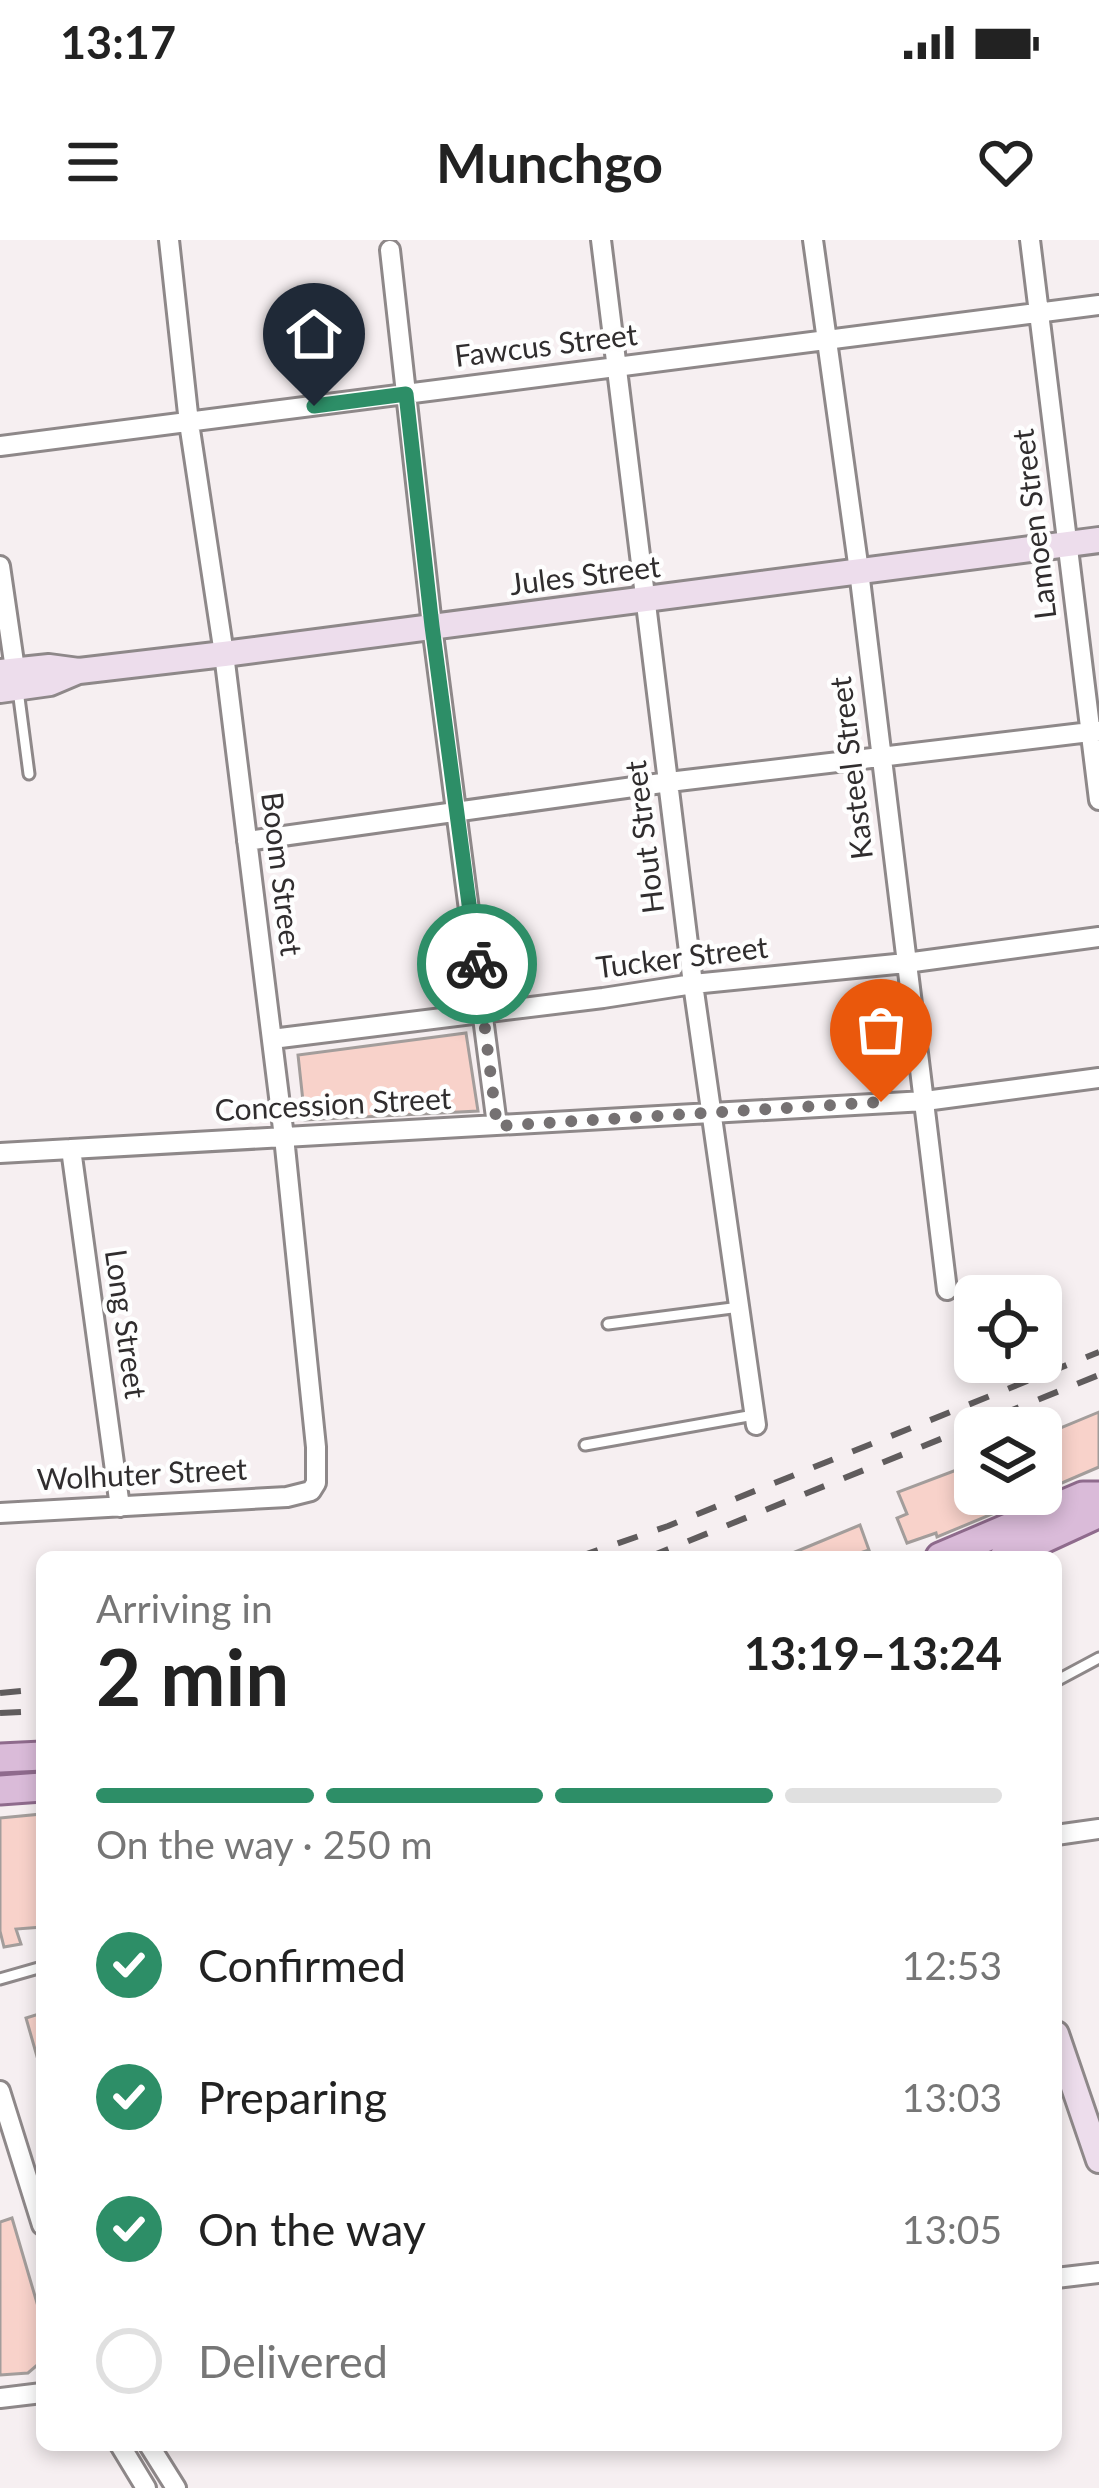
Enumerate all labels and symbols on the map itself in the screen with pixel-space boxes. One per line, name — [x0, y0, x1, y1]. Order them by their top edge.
pin — [263, 283, 365, 406]
street label: Fawcus Street — [452, 315, 639, 373]
street label: Lamoen Street — [1003, 427, 1063, 621]
street label: Jules Street — [507, 547, 662, 601]
street label: Kasteel Street — [821, 675, 879, 862]
street label: Hout Street — [616, 759, 670, 916]
street label: Boom Street — [255, 790, 311, 958]
courier — [417, 904, 537, 1024]
street label: Tucker Street — [594, 928, 770, 984]
pin — [830, 979, 932, 1102]
street label: Concession Street — [214, 1079, 452, 1127]
street label: Long Street — [99, 1247, 155, 1401]
street label: Wolhuter Street — [36, 1450, 248, 1496]

